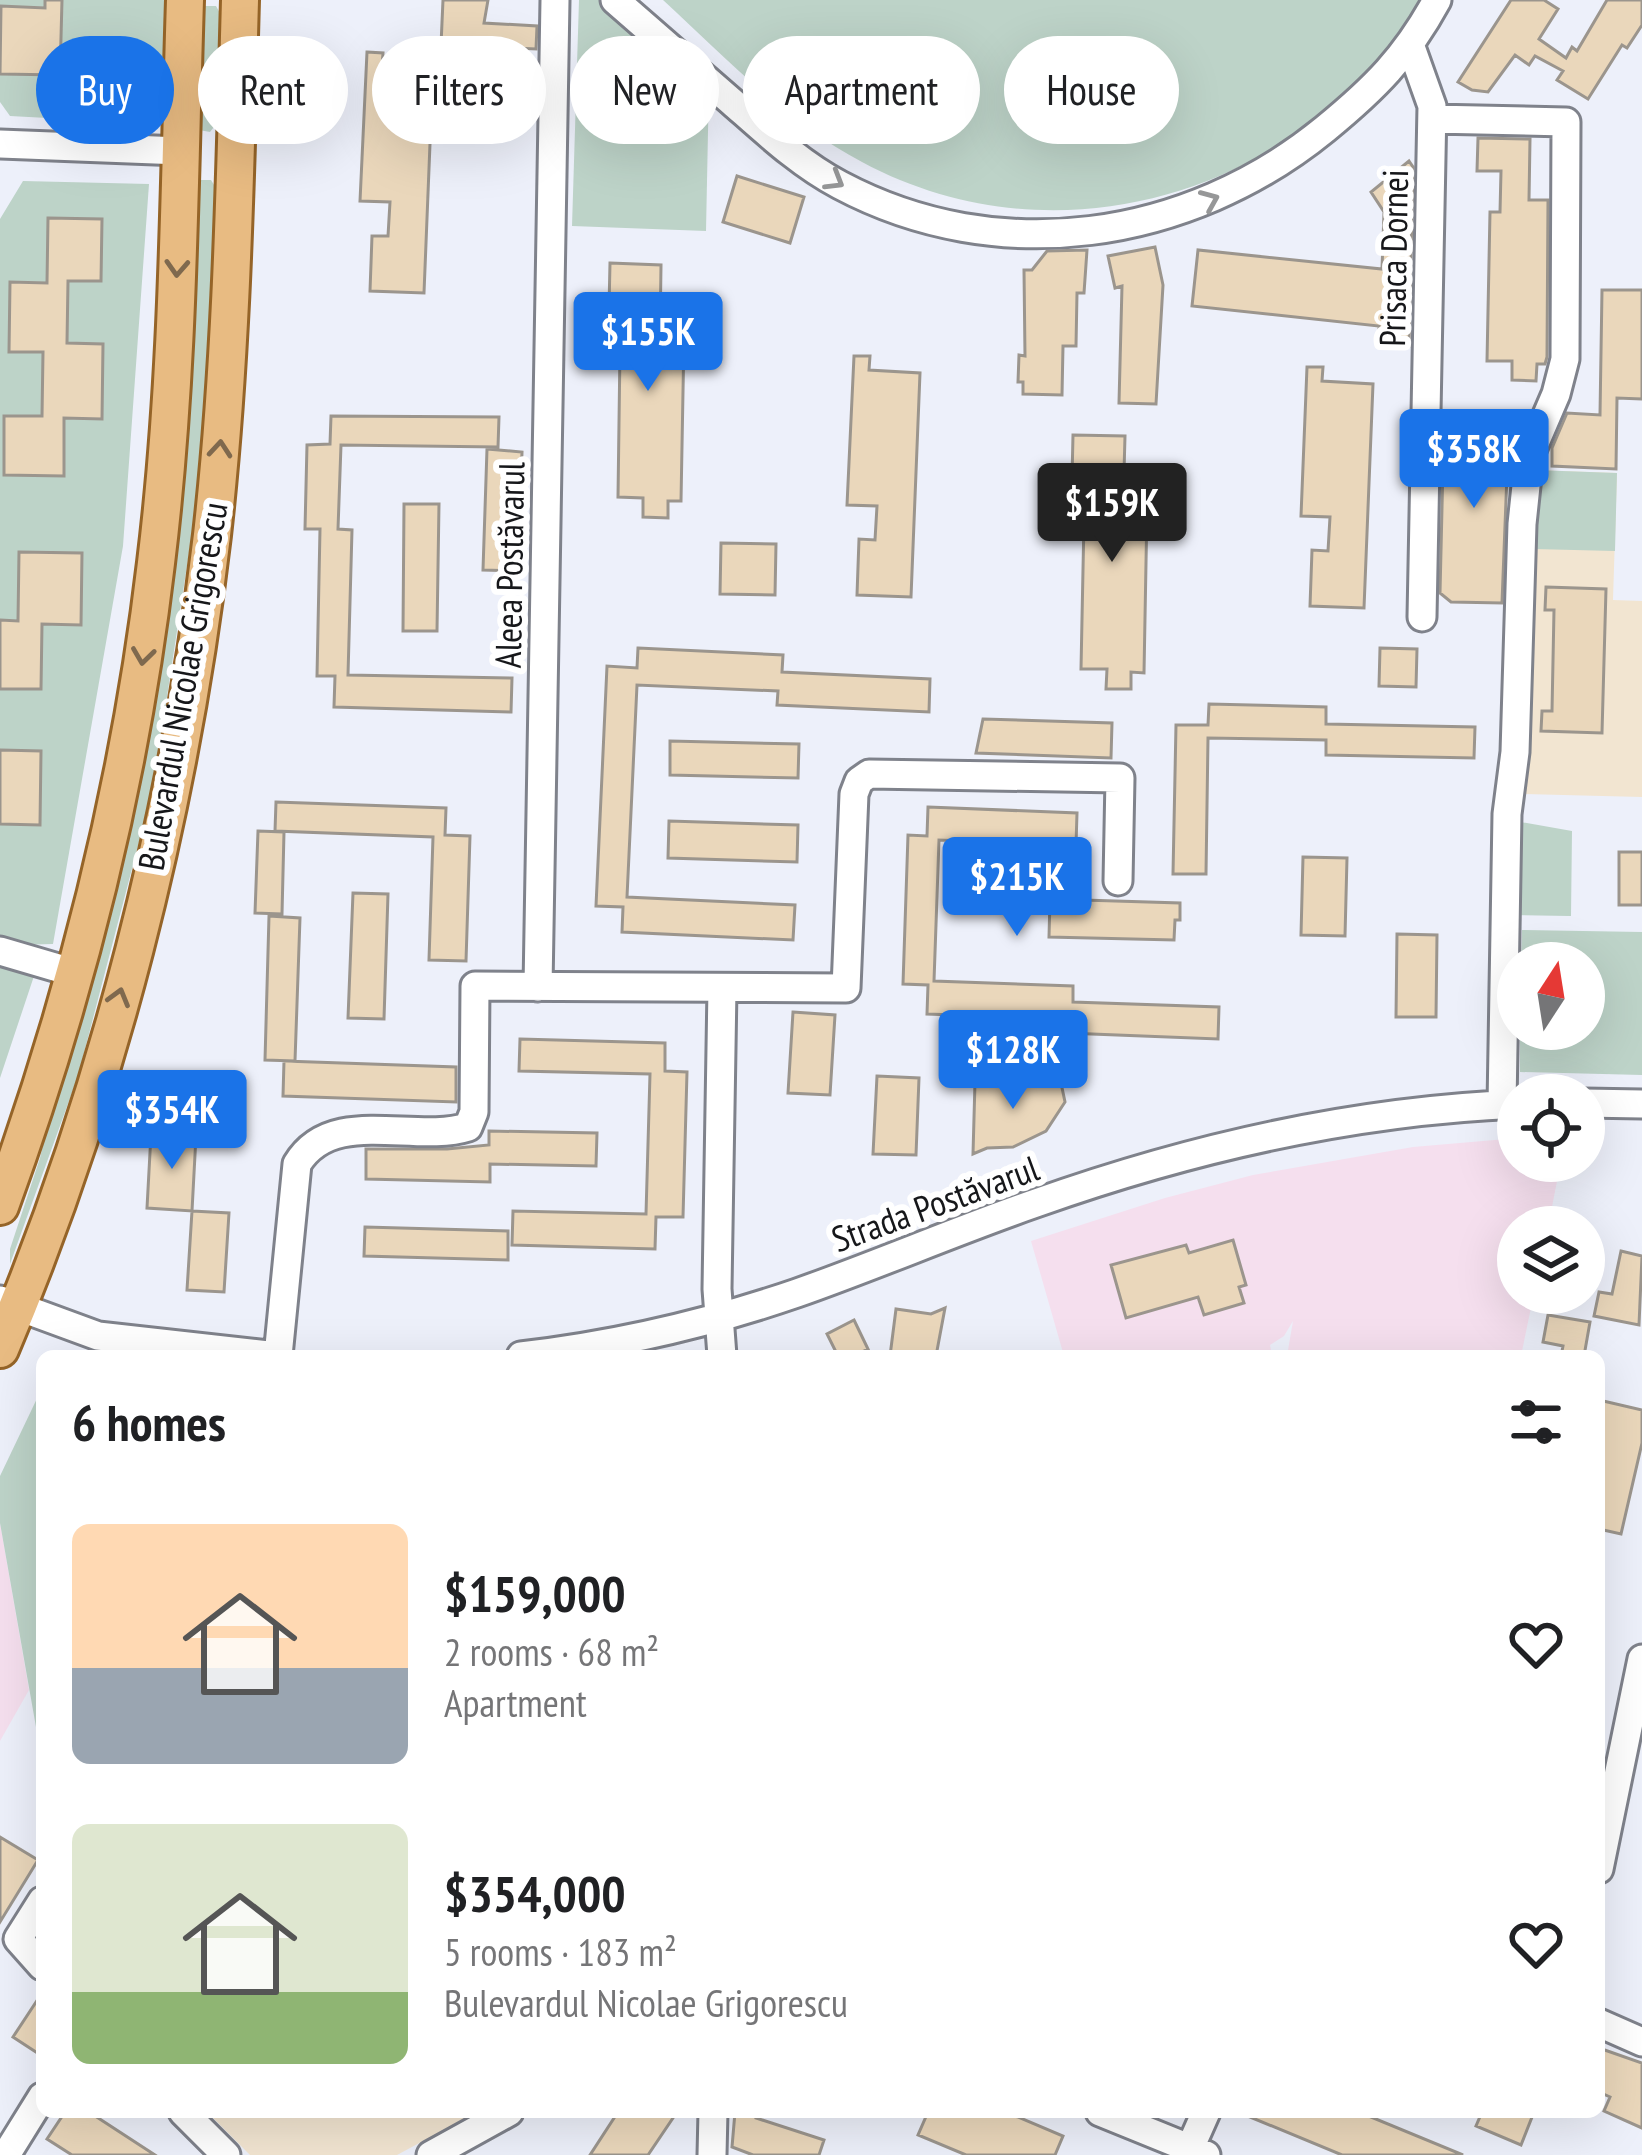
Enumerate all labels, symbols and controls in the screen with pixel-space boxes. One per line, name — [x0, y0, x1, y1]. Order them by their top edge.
chip: Buy — [36, 36, 174, 144]
chip: Rent — [198, 36, 348, 144]
chip: Filters — [372, 36, 546, 144]
chip: New — [570, 36, 719, 144]
chip: Apartment — [743, 36, 980, 144]
chip: House — [1004, 36, 1179, 144]
one-way arrow — [822, 167, 844, 189]
street label: Prisaca Dornei — [1368, 169, 1418, 347]
one-way arrow — [1198, 190, 1219, 214]
one-way arrow — [164, 259, 190, 278]
pin: $155K — [564, 292, 732, 394]
text: $155K — [601, 305, 695, 356]
pin: $358K — [1390, 409, 1558, 511]
text: $358K — [1427, 422, 1521, 473]
one-way arrow — [207, 439, 233, 458]
street label: Aleea Postăvarul — [484, 461, 534, 669]
pin: $159K — [1028, 463, 1196, 565]
text: $159K — [1065, 476, 1159, 527]
street label: Bulevardul Nicolae Grigorescu — [126, 498, 238, 874]
one-way arrow — [131, 646, 157, 666]
pin: $215K — [933, 837, 1101, 939]
text: $215K — [970, 850, 1064, 901]
north arrow — [1497, 942, 1605, 1050]
map controls — [1497, 942, 1605, 1314]
one-way arrow — [105, 987, 130, 1008]
pin: $128K — [929, 1010, 1097, 1112]
text: $128K — [966, 1023, 1060, 1074]
pin: $354K — [88, 1070, 256, 1172]
button: locate — [1497, 1074, 1605, 1182]
text: $354K — [125, 1083, 219, 1134]
street label: Strada Postăvarul — [825, 1144, 1045, 1262]
button: layers — [1497, 1206, 1605, 1314]
text: 6 homes — [72, 1389, 226, 1455]
icon: filters — [1503, 1389, 1569, 1455]
text: $159,000 — [444, 1560, 626, 1626]
icon: home — [168, 1572, 312, 1716]
icon: heart — [1503, 1611, 1569, 1677]
text: 2 rooms · 68 m² — [444, 1626, 659, 1677]
text: Apartment — [444, 1677, 587, 1728]
text: $354,000 — [444, 1860, 626, 1926]
icon: home — [168, 1872, 312, 2016]
icon: heart — [1503, 1911, 1569, 1977]
text: 5 rooms · 183 m² — [444, 1926, 677, 1977]
text: Bulevardul Nicolae Grigorescu — [444, 1977, 848, 2028]

